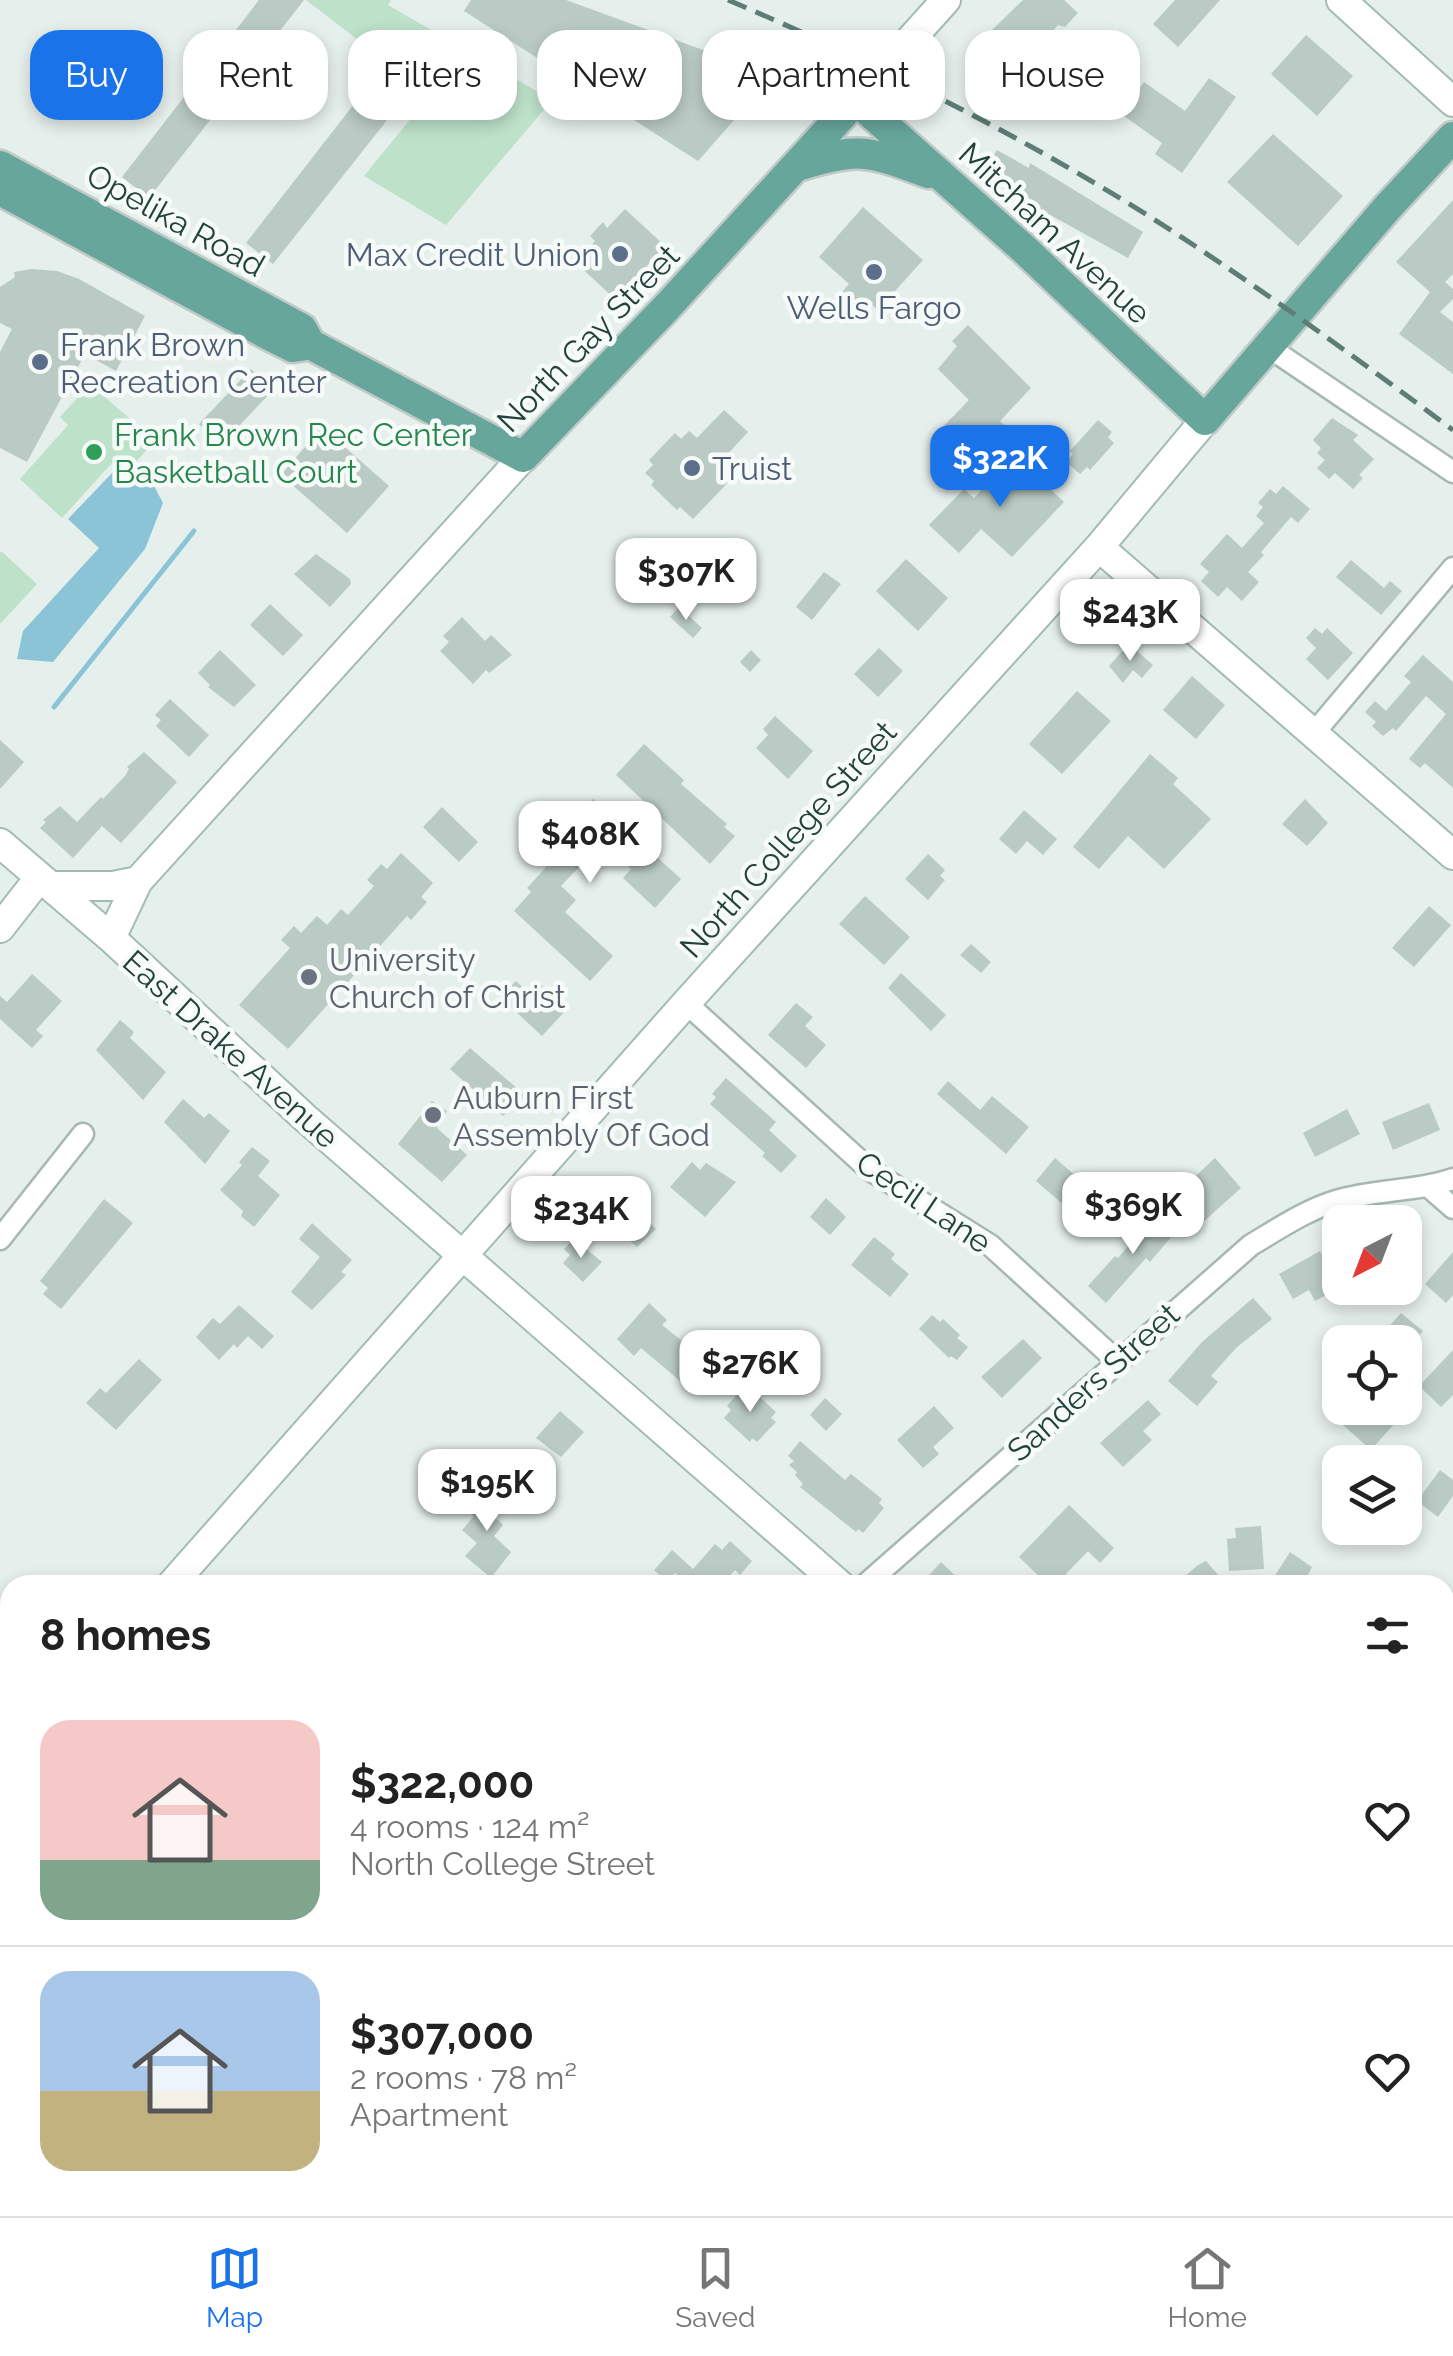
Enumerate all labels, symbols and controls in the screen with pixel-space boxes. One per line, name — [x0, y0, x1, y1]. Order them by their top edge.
chip: Buy — [30, 30, 163, 120]
chip: Rent — [183, 30, 328, 120]
chip: Filters — [348, 30, 517, 120]
chip: New — [537, 30, 682, 120]
chip: Apartment — [702, 30, 945, 120]
chip: House — [965, 30, 1140, 120]
street label: Mitcham Avenue — [952, 135, 1158, 331]
street label: Opelika Road — [81, 156, 271, 284]
place label: Max Credit Union — [346, 236, 600, 273]
street label: North Gay Street — [489, 237, 687, 439]
marker: Max Credit Union — [609, 243, 631, 265]
marker: Wells Fargo — [863, 261, 885, 283]
place label: Wells Fargo — [787, 289, 961, 326]
place label: Frank Brown Recreation Center — [60, 326, 327, 400]
marker: Frank Brown Recreation Center — [29, 351, 51, 373]
place label: Frank Brown Rec Center Basketball Court — [114, 416, 472, 490]
pin: $322K — [930, 425, 1070, 510]
text: $322K — [952, 439, 1048, 476]
marker: Frank Brown Rec Center Basketball Court — [83, 441, 105, 463]
place label: Truist — [712, 450, 792, 487]
marker: Truist — [681, 457, 703, 479]
pin: $307K — [616, 538, 756, 623]
text: $307K — [638, 552, 734, 589]
pin: $243K — [1060, 579, 1200, 664]
text: $243K — [1082, 593, 1178, 630]
street label: North College Street — [672, 713, 904, 965]
pin: $408K — [520, 801, 660, 886]
text: $408K — [541, 815, 639, 852]
place label: University Church of Christ — [329, 941, 566, 1015]
street label: East Drake Avenue — [116, 943, 346, 1155]
marker: University Church of Christ — [298, 966, 320, 988]
place label: Auburn First Assembly Of God — [453, 1079, 710, 1153]
marker: Auburn First Assembly Of God — [422, 1104, 444, 1126]
street label: Cecil Lane — [850, 1143, 998, 1261]
pin: $369K — [1063, 1172, 1203, 1257]
pin: $234K — [511, 1176, 651, 1261]
text: $369K — [1084, 1186, 1182, 1223]
text: $234K — [533, 1190, 629, 1227]
north arrow — [1322, 1205, 1422, 1305]
map controls — [1322, 1205, 1422, 1545]
street label: Sanders Street — [1000, 1295, 1187, 1469]
button: locate — [1322, 1325, 1422, 1425]
pin: $276K — [680, 1330, 820, 1415]
text: $276K — [701, 1344, 799, 1381]
button: layers — [1322, 1445, 1422, 1545]
pin: $195K — [417, 1449, 557, 1534]
text: $195K — [440, 1463, 534, 1500]
icon: filters — [1360, 1608, 1415, 1663]
text: 8 homes — [40, 1611, 211, 1660]
text: $322,000 — [350, 1759, 534, 1808]
icon: home — [120, 1760, 240, 1880]
icon: heart — [1360, 1793, 1415, 1848]
text: 4 rooms · 124 m² — [350, 1808, 590, 1845]
text: North College Street — [350, 1845, 655, 1882]
text: $307,000 — [350, 2010, 534, 2059]
icon: home — [120, 2011, 240, 2131]
icon: heart — [1360, 2044, 1415, 2099]
text: 2 rooms · 78 m² — [350, 2059, 577, 2096]
text: Apartment — [350, 2096, 508, 2133]
tab: Map — [206, 2241, 263, 2334]
tab: Saved — [675, 2241, 755, 2334]
tab: Home — [1168, 2241, 1247, 2334]

